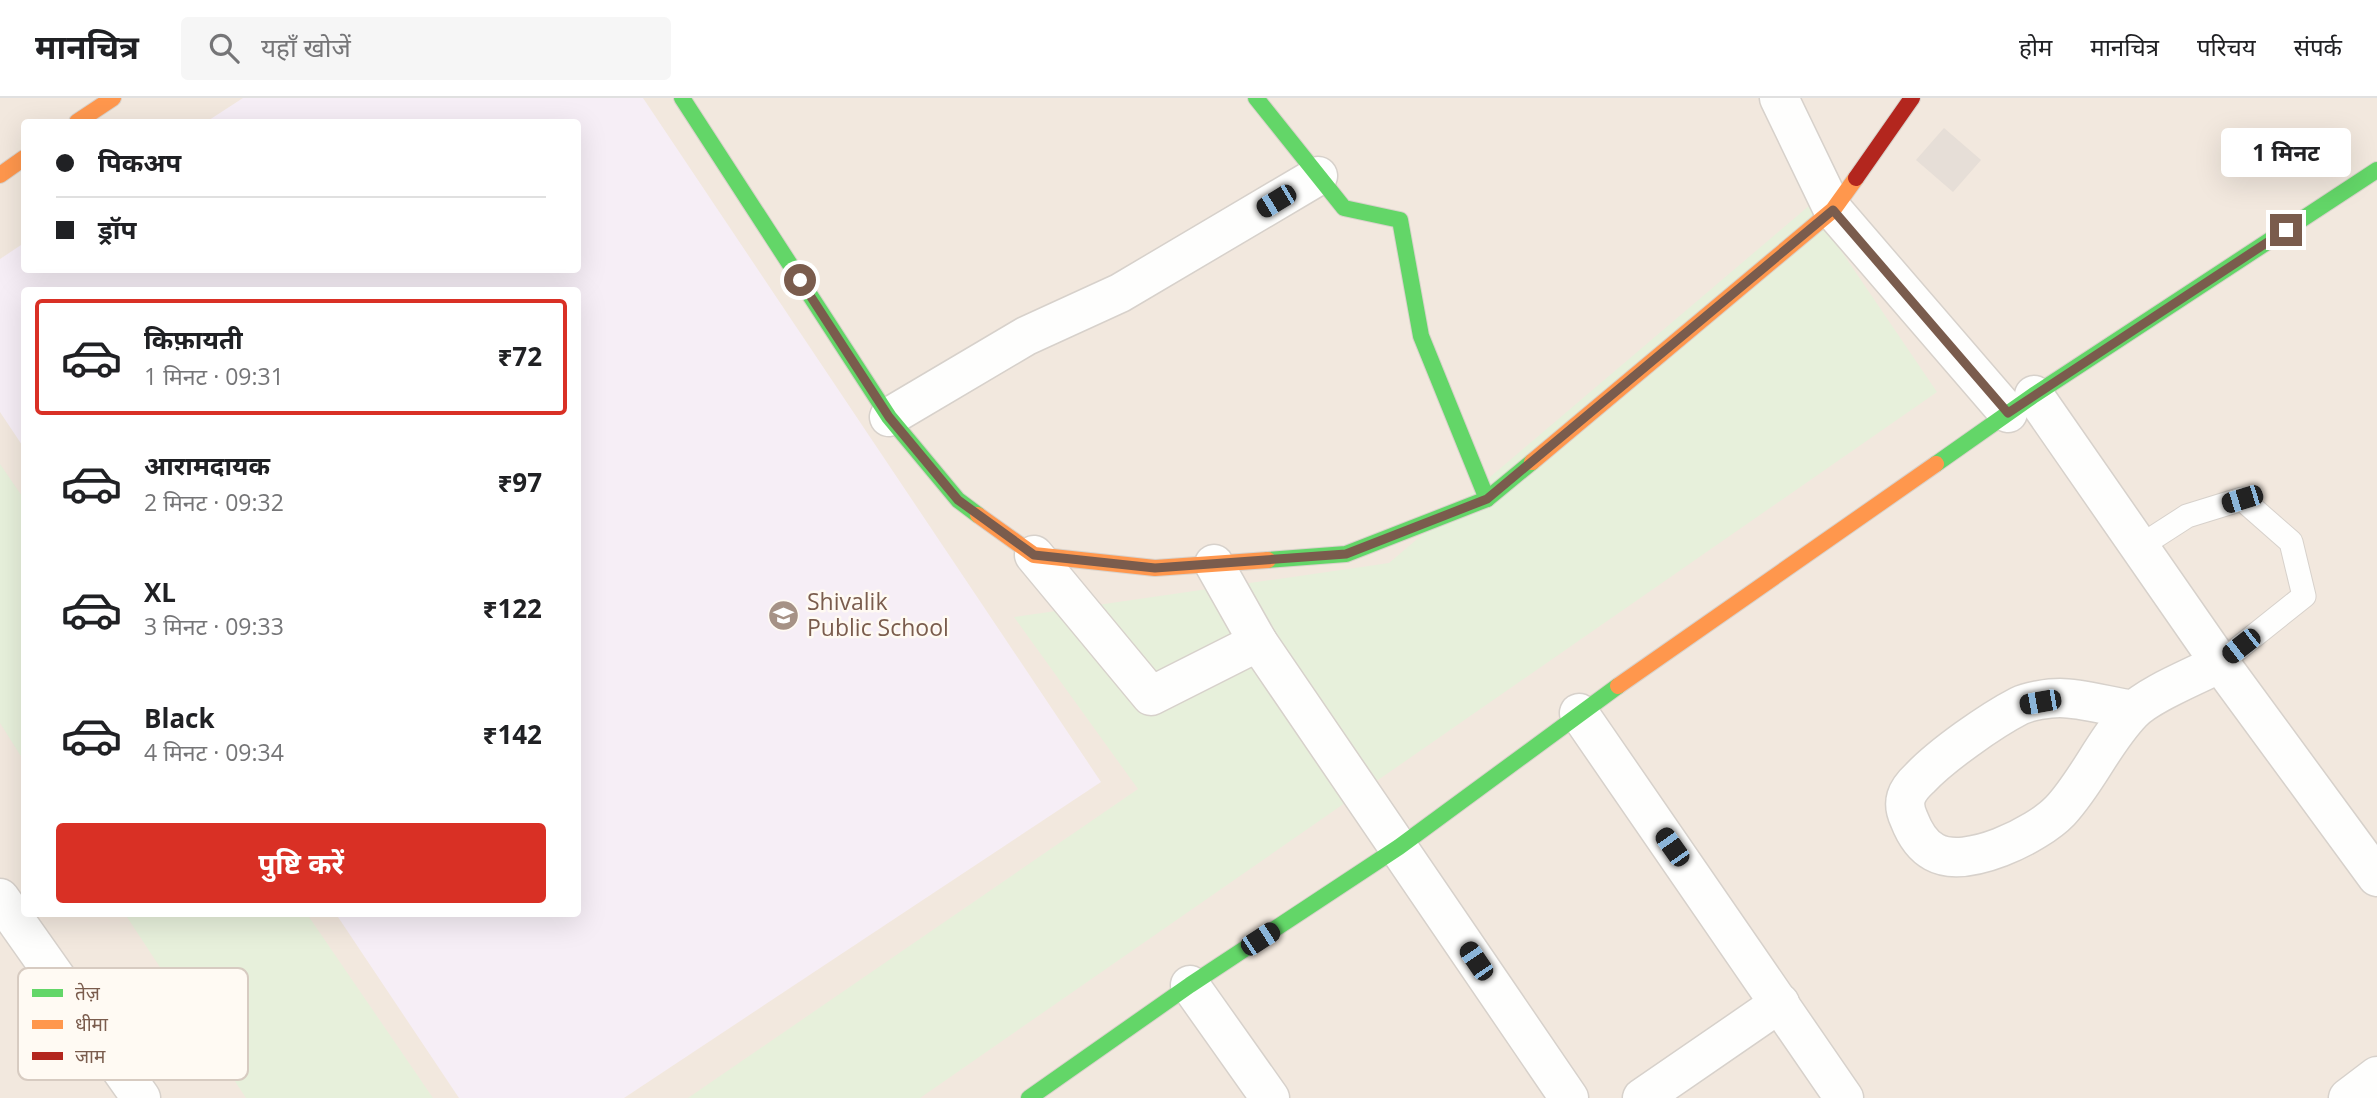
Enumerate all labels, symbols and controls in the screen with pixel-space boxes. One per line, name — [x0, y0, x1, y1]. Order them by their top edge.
search box — [181, 17, 671, 80]
text: मानचित्र — [35, 24, 139, 69]
icon: search — [205, 29, 243, 67]
text: यहाँ खोजें — [261, 29, 351, 65]
text: होम — [2019, 30, 2052, 63]
text: मानचित्र — [2090, 30, 2159, 63]
text: परिचय — [2197, 30, 2256, 63]
text: संपर्क — [2294, 30, 2342, 63]
callout: 1 मिनट — [2221, 129, 2351, 178]
text: 1 मिनट — [2252, 136, 2320, 168]
text: पिकअप — [98, 144, 181, 180]
car — [1253, 181, 1300, 221]
text: ड्रॉप — [98, 211, 136, 247]
route end — [2270, 214, 2302, 246]
route start — [784, 264, 816, 296]
text: किफ़ायती — [144, 321, 243, 357]
icon: car — [60, 326, 123, 389]
text: ₹72 — [497, 338, 542, 374]
text: 1 मिनट · 09:31 — [144, 360, 284, 392]
text: आरामदायक — [144, 447, 270, 483]
icon: car — [60, 452, 123, 515]
text: ₹97 — [497, 464, 542, 500]
car — [2219, 483, 2266, 515]
text: 2 मिनट · 09:32 — [144, 486, 284, 518]
text: XL — [144, 574, 176, 610]
icon: car — [60, 578, 123, 641]
place label: Shivalik Public School — [807, 585, 949, 643]
text: ₹122 — [483, 590, 542, 626]
school or university icon: Shivalik Public School — [767, 598, 801, 632]
text: 3 मिनट · 09:33 — [144, 610, 284, 642]
car — [2218, 625, 2265, 667]
car — [2018, 688, 2063, 716]
text: Black — [144, 700, 215, 736]
icon: car — [60, 704, 123, 767]
text: ₹142 — [483, 716, 542, 752]
text: 4 मिनट · 09:34 — [144, 736, 284, 768]
button: पुष्टि करें — [56, 823, 546, 903]
car — [1652, 824, 1693, 870]
car — [1237, 919, 1284, 959]
car — [1456, 938, 1497, 984]
legend — [18, 968, 248, 1080]
text: तेज़ — [75, 980, 101, 1006]
text: धीमा — [75, 1011, 109, 1037]
text: जाम — [75, 1043, 106, 1069]

